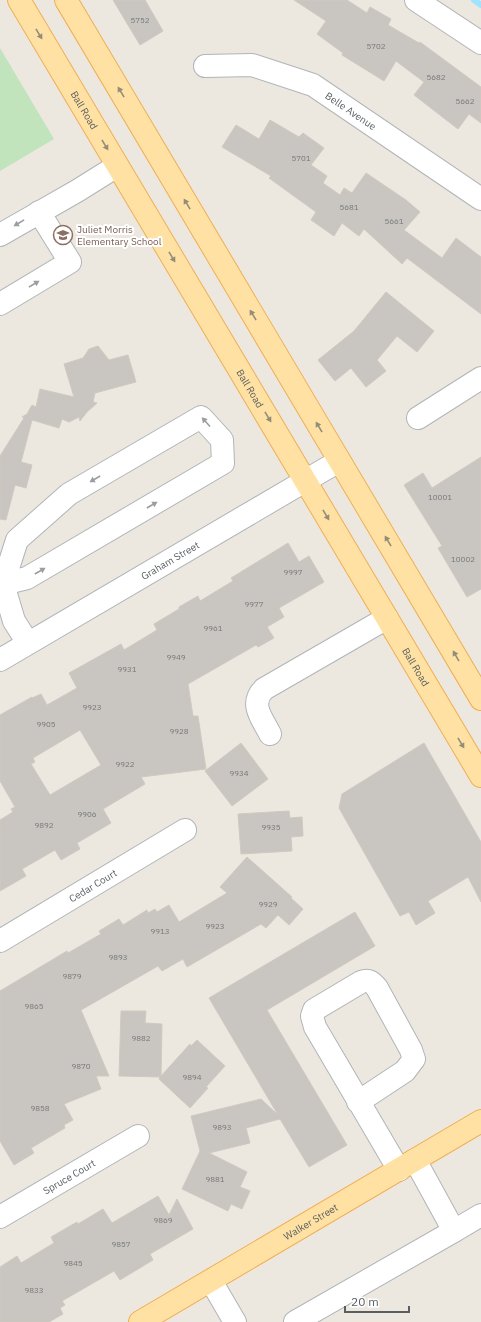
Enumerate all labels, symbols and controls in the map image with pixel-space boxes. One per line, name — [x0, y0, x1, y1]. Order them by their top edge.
house number: 5752 — [130, 15, 150, 25]
one-way arrow — [36, 28, 43, 40]
house number: 5702 — [366, 41, 386, 51]
house number: 5682 — [426, 72, 446, 82]
one-way arrow — [117, 86, 124, 98]
street label: Ball Road — [68, 89, 101, 132]
street label: Belle Avenue — [323, 89, 379, 133]
house number: 5662 — [455, 96, 475, 106]
one-way arrow — [102, 139, 109, 151]
house number: 5701 — [291, 153, 311, 163]
one-way arrow — [183, 198, 190, 210]
house number: 5681 — [339, 202, 359, 212]
house number: 5661 — [384, 216, 404, 226]
one-way arrow — [13, 220, 25, 227]
place label: Juliet Morris Elementary School — [77, 223, 162, 248]
school or university icon: Juliet Morris Elementary School — [52, 224, 74, 246]
one-way arrow — [168, 252, 176, 262]
one-way arrow — [29, 280, 39, 288]
one-way arrow — [250, 309, 257, 321]
street label: Ball Road — [233, 367, 266, 410]
one-way arrow — [264, 411, 271, 423]
one-way arrow — [202, 418, 211, 427]
one-way arrow — [316, 421, 323, 433]
one-way arrow — [89, 475, 101, 482]
house number: 10001 — [428, 492, 452, 502]
one-way arrow — [146, 502, 158, 509]
one-way arrow — [322, 510, 330, 520]
one-way arrow — [384, 535, 391, 547]
street label: Graham Street — [139, 538, 202, 583]
house number: 10002 — [451, 554, 475, 564]
one-way arrow — [34, 567, 46, 574]
house number: 9997 — [283, 567, 303, 577]
house number: 9977 — [244, 599, 264, 609]
house number: 9961 — [203, 623, 223, 633]
street label: Ball Road — [399, 645, 432, 689]
one-way arrow — [452, 650, 459, 662]
house number: 9949 — [166, 652, 186, 662]
house number: 9931 — [117, 664, 137, 674]
house number: 9923 — [82, 702, 102, 712]
house number: 9905 — [36, 719, 56, 729]
house number: 9928 — [169, 726, 189, 736]
one-way arrow — [457, 738, 465, 748]
house number: 9922 — [115, 759, 135, 769]
house number: 9934 — [229, 768, 249, 778]
house number: 9906 — [77, 809, 97, 819]
house number: 9892 — [34, 820, 54, 830]
house number: 9935 — [261, 822, 281, 832]
street label: Cedar Court — [67, 866, 120, 905]
house number: 9929 — [258, 899, 278, 909]
house number: 9923 — [205, 921, 225, 931]
house number: 9913 — [150, 926, 170, 936]
house number: 9893 — [108, 952, 128, 962]
house number: 9879 — [62, 971, 82, 981]
house number: 9865 — [24, 1001, 44, 1011]
house number: 9882 — [131, 1033, 151, 1043]
house number: 9870 — [71, 1061, 91, 1071]
house number: 9894 — [182, 1072, 202, 1082]
house number: 9858 — [30, 1103, 50, 1113]
house number: 9893 — [212, 1122, 232, 1132]
street label: Spruce Court — [41, 1156, 98, 1197]
house number: 9881 — [205, 1174, 225, 1184]
street label: Walker Street — [281, 1201, 341, 1243]
house number: 9869 — [153, 1215, 173, 1225]
house number: 9857 — [111, 1239, 131, 1249]
house number: 9845 — [63, 1258, 83, 1268]
house number: 9833 — [24, 1285, 44, 1295]
scale bar — [345, 1288, 409, 1314]
text: 20 m — [351, 1294, 379, 1309]

